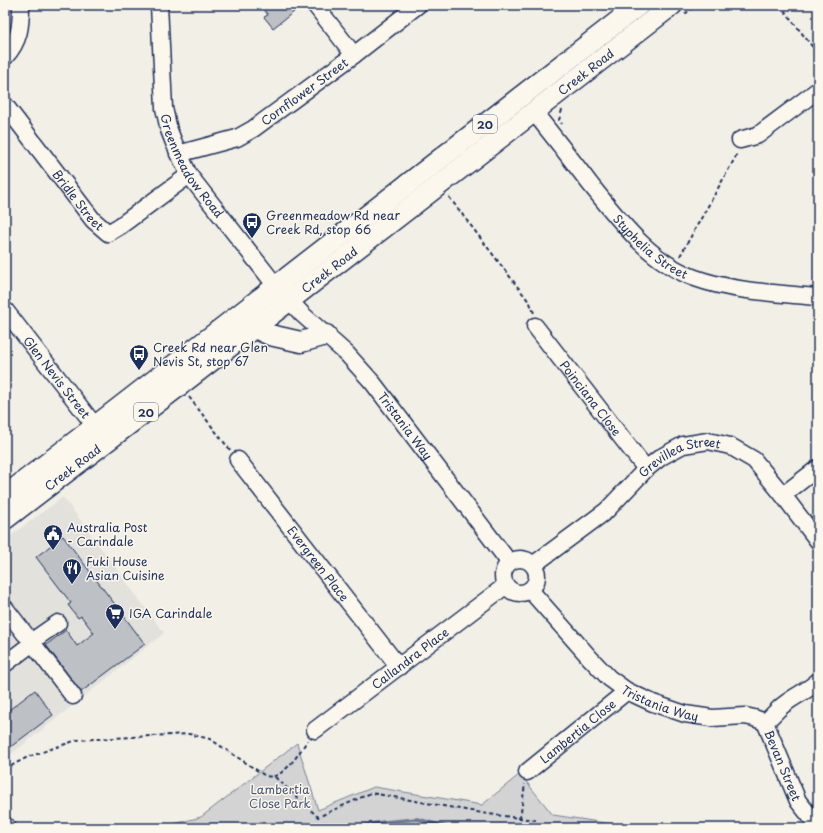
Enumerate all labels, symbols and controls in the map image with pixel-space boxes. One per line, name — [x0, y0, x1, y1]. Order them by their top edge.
street label: Creek Road — [554, 44, 618, 99]
street label: Cornflower Street — [257, 53, 352, 130]
street label: Greenmeadow Road — [157, 112, 228, 221]
road number: 20 — [473, 115, 497, 133]
street label: Bridle Street — [48, 166, 108, 235]
place label: Greenmeadow Rd near Creek Rd, stop 66 — [266, 206, 401, 238]
street label: Styphelia Street — [609, 210, 691, 283]
bus stop icon: Greenmeadow Rd near Creek Rd, stop 66 — [241, 211, 263, 239]
street label: Creek Road — [297, 242, 361, 297]
street label: Glen Nevis Street — [19, 332, 95, 422]
place label: Creek Rd near Glen Nevis St, stop 67 — [153, 338, 268, 370]
bus stop icon: Creek Rd near Glen Nevis St, stop 67 — [128, 343, 150, 371]
street label: Poinciana Close — [556, 356, 626, 439]
street label: Tristania Way — [374, 388, 437, 464]
road number: 20 — [134, 403, 158, 421]
street label: Grevillea Street — [634, 432, 723, 481]
street label: Creek Road — [40, 440, 104, 495]
place label: Australia Post - Carindale — [67, 518, 148, 550]
street label: Evergreen Place — [283, 522, 354, 605]
public building icon: Australia Post - Carindale — [42, 523, 64, 551]
place label: Fuki House Asian Cuisine — [86, 552, 165, 584]
restaurant icon: Fuki House Asian Cuisine — [61, 557, 83, 585]
supermarket icon: IGA Carindale — [104, 602, 126, 630]
place label: IGA Carindale — [129, 604, 213, 622]
street label: Callandra Place — [367, 623, 452, 693]
street label: Tristania Way — [618, 681, 700, 725]
street label: Lambertia Close — [536, 695, 619, 767]
street label: Bevan Street — [760, 727, 806, 804]
park label: Lambertia Close Park — [249, 780, 311, 812]

